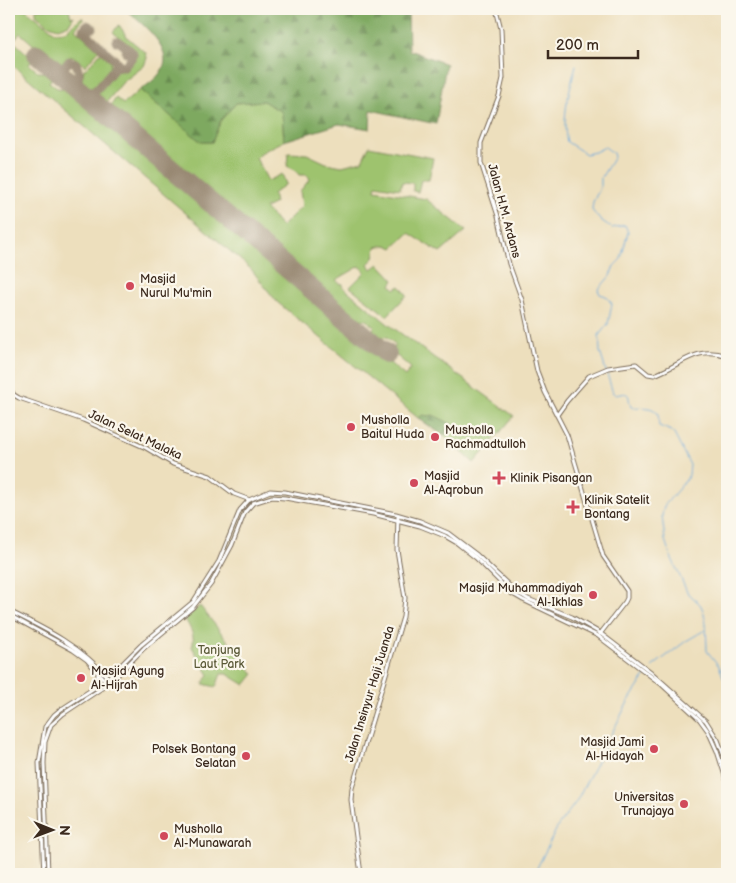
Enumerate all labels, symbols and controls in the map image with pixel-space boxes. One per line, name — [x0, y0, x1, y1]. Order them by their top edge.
scale bar — [548, 28, 638, 60]
text: 200 m — [556, 36, 599, 55]
street label: Jalan H.M. Ardans — [484, 162, 524, 260]
place label: Masjid Nurul Mu'min — [140, 272, 212, 301]
marker: Masjid Nurul Mu'min — [124, 280, 136, 292]
street label: Jalan Selat Malaka — [86, 407, 184, 463]
place label: Musholla Baitul Huda — [361, 413, 424, 442]
marker: Musholla Baitul Huda — [345, 421, 357, 433]
place label: Musholla Rachmadtulloh — [445, 423, 526, 452]
marker: Musholla Rachmadtulloh — [429, 431, 441, 443]
place label: Masjid Al-Aqrobun — [424, 469, 484, 498]
marker: Klinik Pisangan — [492, 471, 506, 485]
place label: Klinik Pisangan — [510, 471, 593, 486]
marker: Masjid Al-Aqrobun — [408, 477, 420, 489]
place label: Klinik Satelit Bontang — [584, 493, 650, 522]
marker: Klinik Satelit Bontang — [566, 500, 580, 514]
place label: Masjid Muhammadiyah Al-Ikhlas — [459, 581, 583, 610]
marker: Masjid Muhammadiyah Al-Ikhlas — [587, 589, 599, 601]
street label: Jalan Insinyur Haji Juanda — [342, 624, 398, 764]
park label: Tanjung Laut Park — [193, 643, 245, 672]
place label: Masjid Agung Al-Hijrah — [91, 664, 164, 693]
marker: Masjid Agung Al-Hijrah — [75, 672, 87, 684]
place label: Masjid Jami Al-Hidayah — [580, 735, 644, 764]
place label: Polsek Bontang Selatan — [152, 742, 236, 771]
marker: Masjid Jami Al-Hidayah — [648, 743, 660, 755]
marker: Polsek Bontang Selatan — [240, 750, 252, 762]
place label: Universitas Trunajaya — [614, 790, 674, 819]
marker: Universitas Trunajaya — [678, 798, 690, 810]
north arrow — [28, 806, 78, 856]
place label: Musholla Al-Munawarah — [174, 822, 252, 851]
text: N — [56, 825, 73, 836]
marker: Musholla Al-Munawarah — [158, 830, 170, 842]

